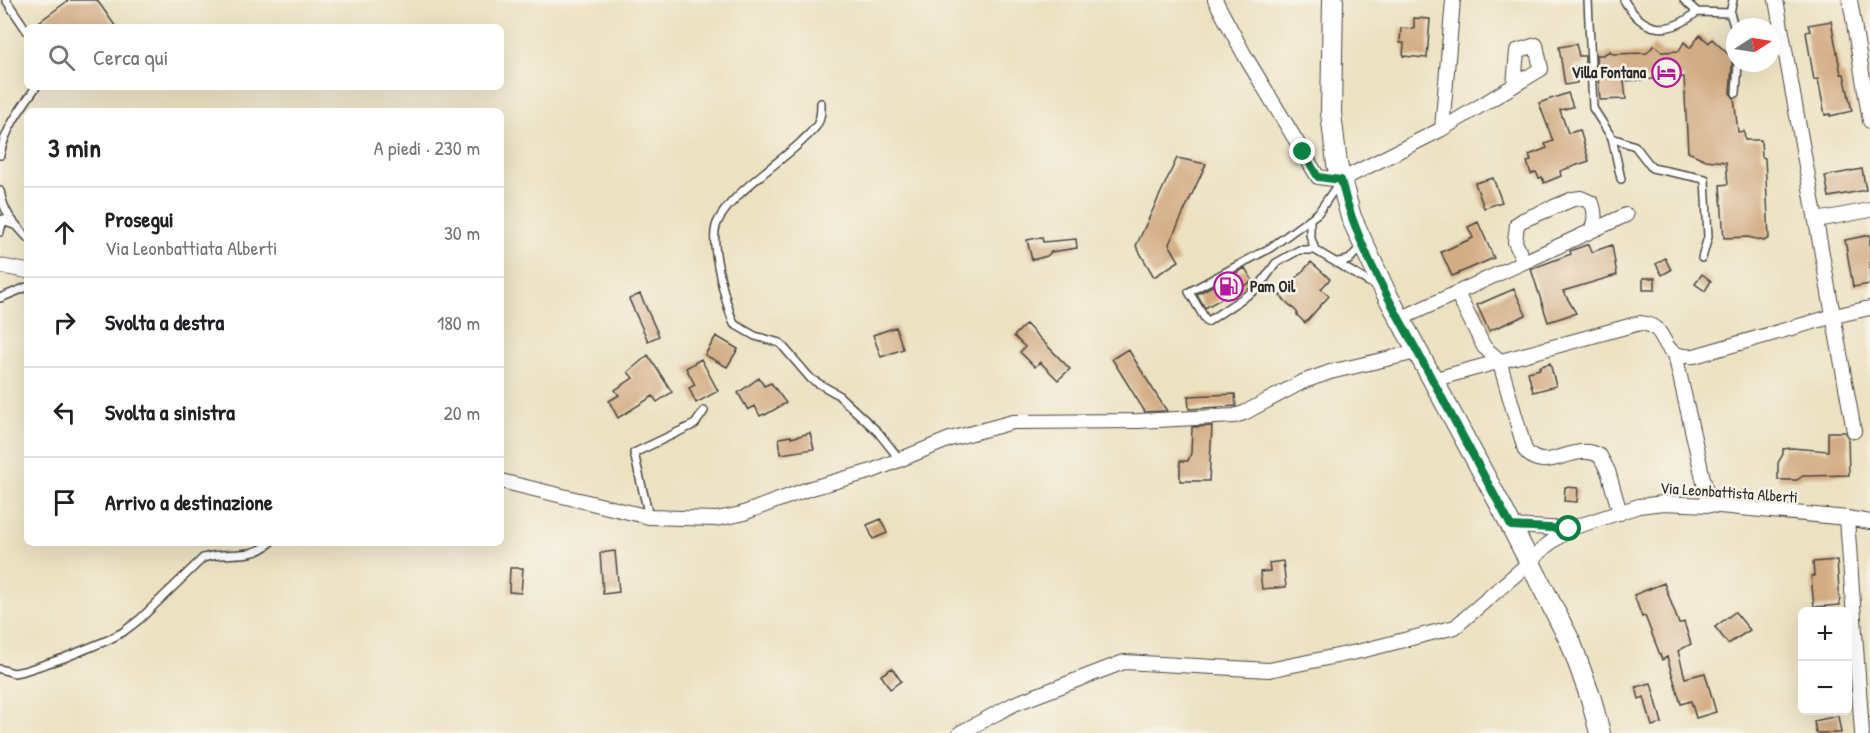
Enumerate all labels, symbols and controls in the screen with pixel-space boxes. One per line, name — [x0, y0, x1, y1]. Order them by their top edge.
north arrow — [1726, 18, 1780, 72]
search box — [24, 24, 504, 90]
icon: search — [45, 41, 78, 74]
text: Cerca qui — [93, 42, 168, 72]
hotel icon: Villa Fontana — [1651, 56, 1683, 88]
place label: Villa Fontana — [1572, 61, 1647, 83]
text: 3 min — [48, 130, 101, 165]
text: A piedi · 230 m — [374, 134, 480, 161]
route end — [1289, 138, 1315, 164]
text: Prosegui — [105, 204, 174, 234]
icon: ahead — [48, 216, 81, 249]
text: 30 m — [444, 219, 480, 246]
text: Via Leonbattiata Alberti — [105, 234, 277, 261]
fuel station icon: Pam Oil — [1213, 270, 1245, 302]
place label: Pam Oil — [1250, 275, 1296, 297]
icon: right — [48, 306, 81, 339]
text: Svolta a destra — [105, 307, 224, 337]
text: 180 m — [437, 309, 480, 336]
icon: left — [48, 396, 81, 429]
text: Svolta a sinistra — [105, 397, 235, 427]
text: 20 m — [443, 399, 480, 426]
street label: Via Leonbattista Alberti — [1659, 476, 1799, 508]
icon: arrive — [48, 486, 81, 519]
text: Arrivo a destinazione — [105, 487, 273, 517]
route start — [1555, 515, 1581, 541]
map controls — [1798, 607, 1852, 715]
button: + — [1798, 607, 1852, 661]
button: − — [1798, 661, 1852, 715]

